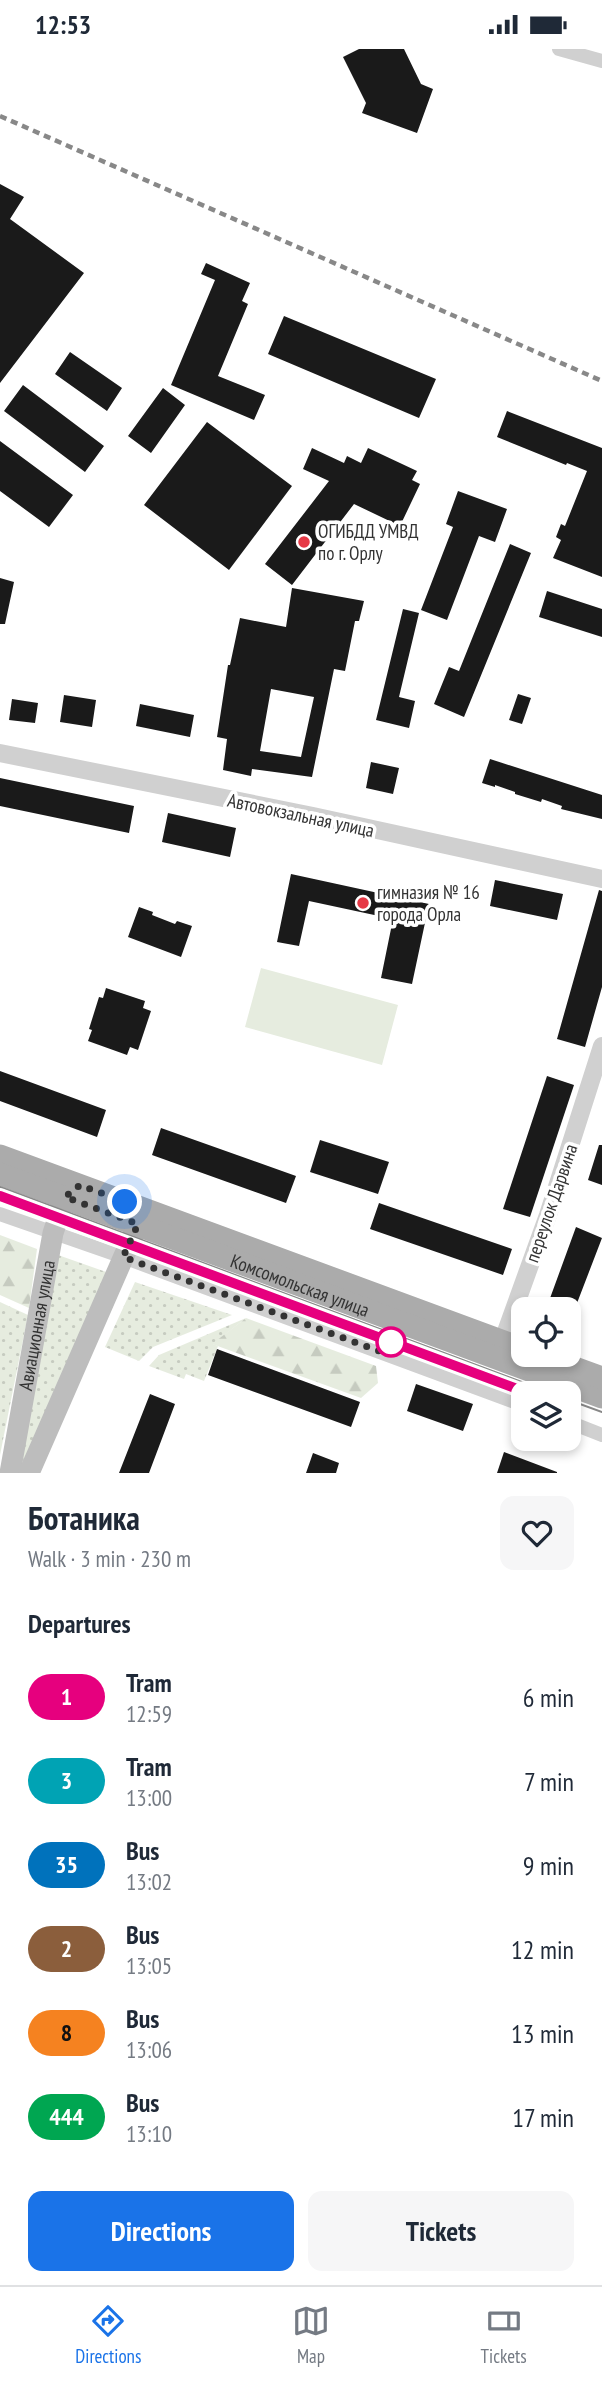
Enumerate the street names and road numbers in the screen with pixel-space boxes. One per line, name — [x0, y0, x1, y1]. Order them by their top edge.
street label: Автовокзальная улица — [226, 788, 376, 842]
street label: переулок Дарвина — [520, 1141, 582, 1265]
street label: Комсомольская улица — [227, 1249, 373, 1322]
street label: Авиационная улица — [13, 1258, 60, 1392]

